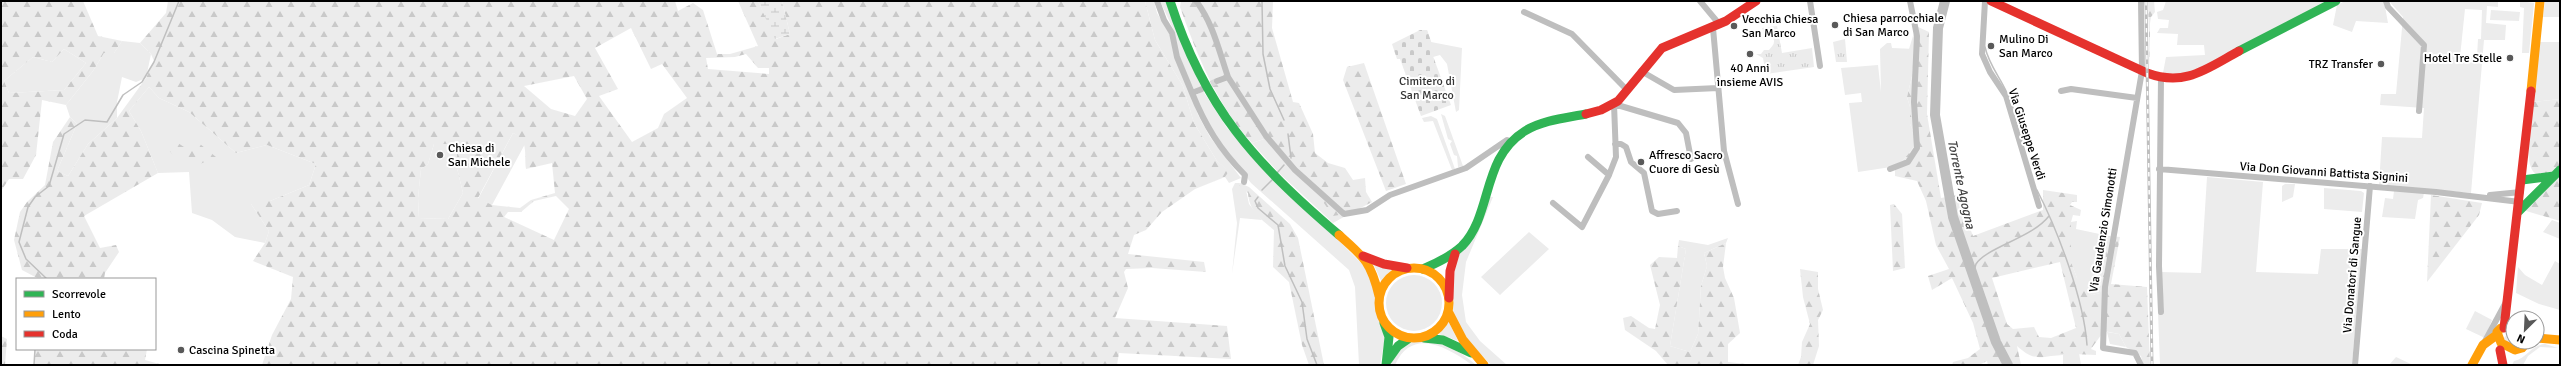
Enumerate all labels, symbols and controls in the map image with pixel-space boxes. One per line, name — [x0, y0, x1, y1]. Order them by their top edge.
place label: Chiesa parrocchiale di San Marco — [1843, 11, 1944, 40]
place label: Vecchia Chiesa San Marco — [1742, 12, 1818, 41]
marker: Chiesa parrocchiale di San Marco — [1830, 20, 1840, 30]
marker: Vecchia Chiesa San Marco — [1729, 21, 1739, 31]
place label: Mulino Di San Marco — [1999, 32, 2053, 61]
marker: Mulino Di San Marco — [1986, 41, 1996, 51]
marker: 40 Anni insieme AVIS — [1745, 49, 1755, 59]
place label: Hotel Tre Stelle — [2424, 51, 2502, 66]
marker: Hotel Tre Stelle — [2505, 53, 2515, 63]
place label: TRZ Transfer — [2309, 57, 2374, 72]
marker: TRZ Transfer — [2376, 59, 2386, 69]
place label: 40 Anni insieme AVIS — [1717, 61, 1784, 90]
park label: Cimitero di San Marco — [1399, 74, 1455, 103]
street label: Via Giuseppe Verdi — [2005, 87, 2048, 182]
water label: Torrente Agogna — [1944, 138, 1978, 231]
place label: Chiesa di San Michele — [448, 141, 511, 170]
place label: Affresco Sacro Cuore di Gesù — [1649, 148, 1723, 177]
marker: Chiesa di San Michele — [435, 150, 445, 160]
marker: Affresco Sacro Cuore di Gesù — [1636, 157, 1646, 167]
street label: Via Don Giovanni Battista Signini — [2239, 159, 2409, 186]
street label: Via Gaudenzio Simonotti — [2086, 167, 2121, 293]
street label: Via Donatori di Sangue — [2340, 216, 2365, 334]
legend — [16, 278, 156, 350]
text: Scorrevole — [52, 287, 106, 302]
text: Lento — [52, 307, 81, 322]
north arrow — [2505, 310, 2545, 350]
text: Coda — [52, 327, 78, 342]
text: N — [2515, 331, 2527, 346]
place label: Cascina Spinetta — [189, 343, 275, 358]
marker: Cascina Spinetta — [176, 345, 186, 355]

